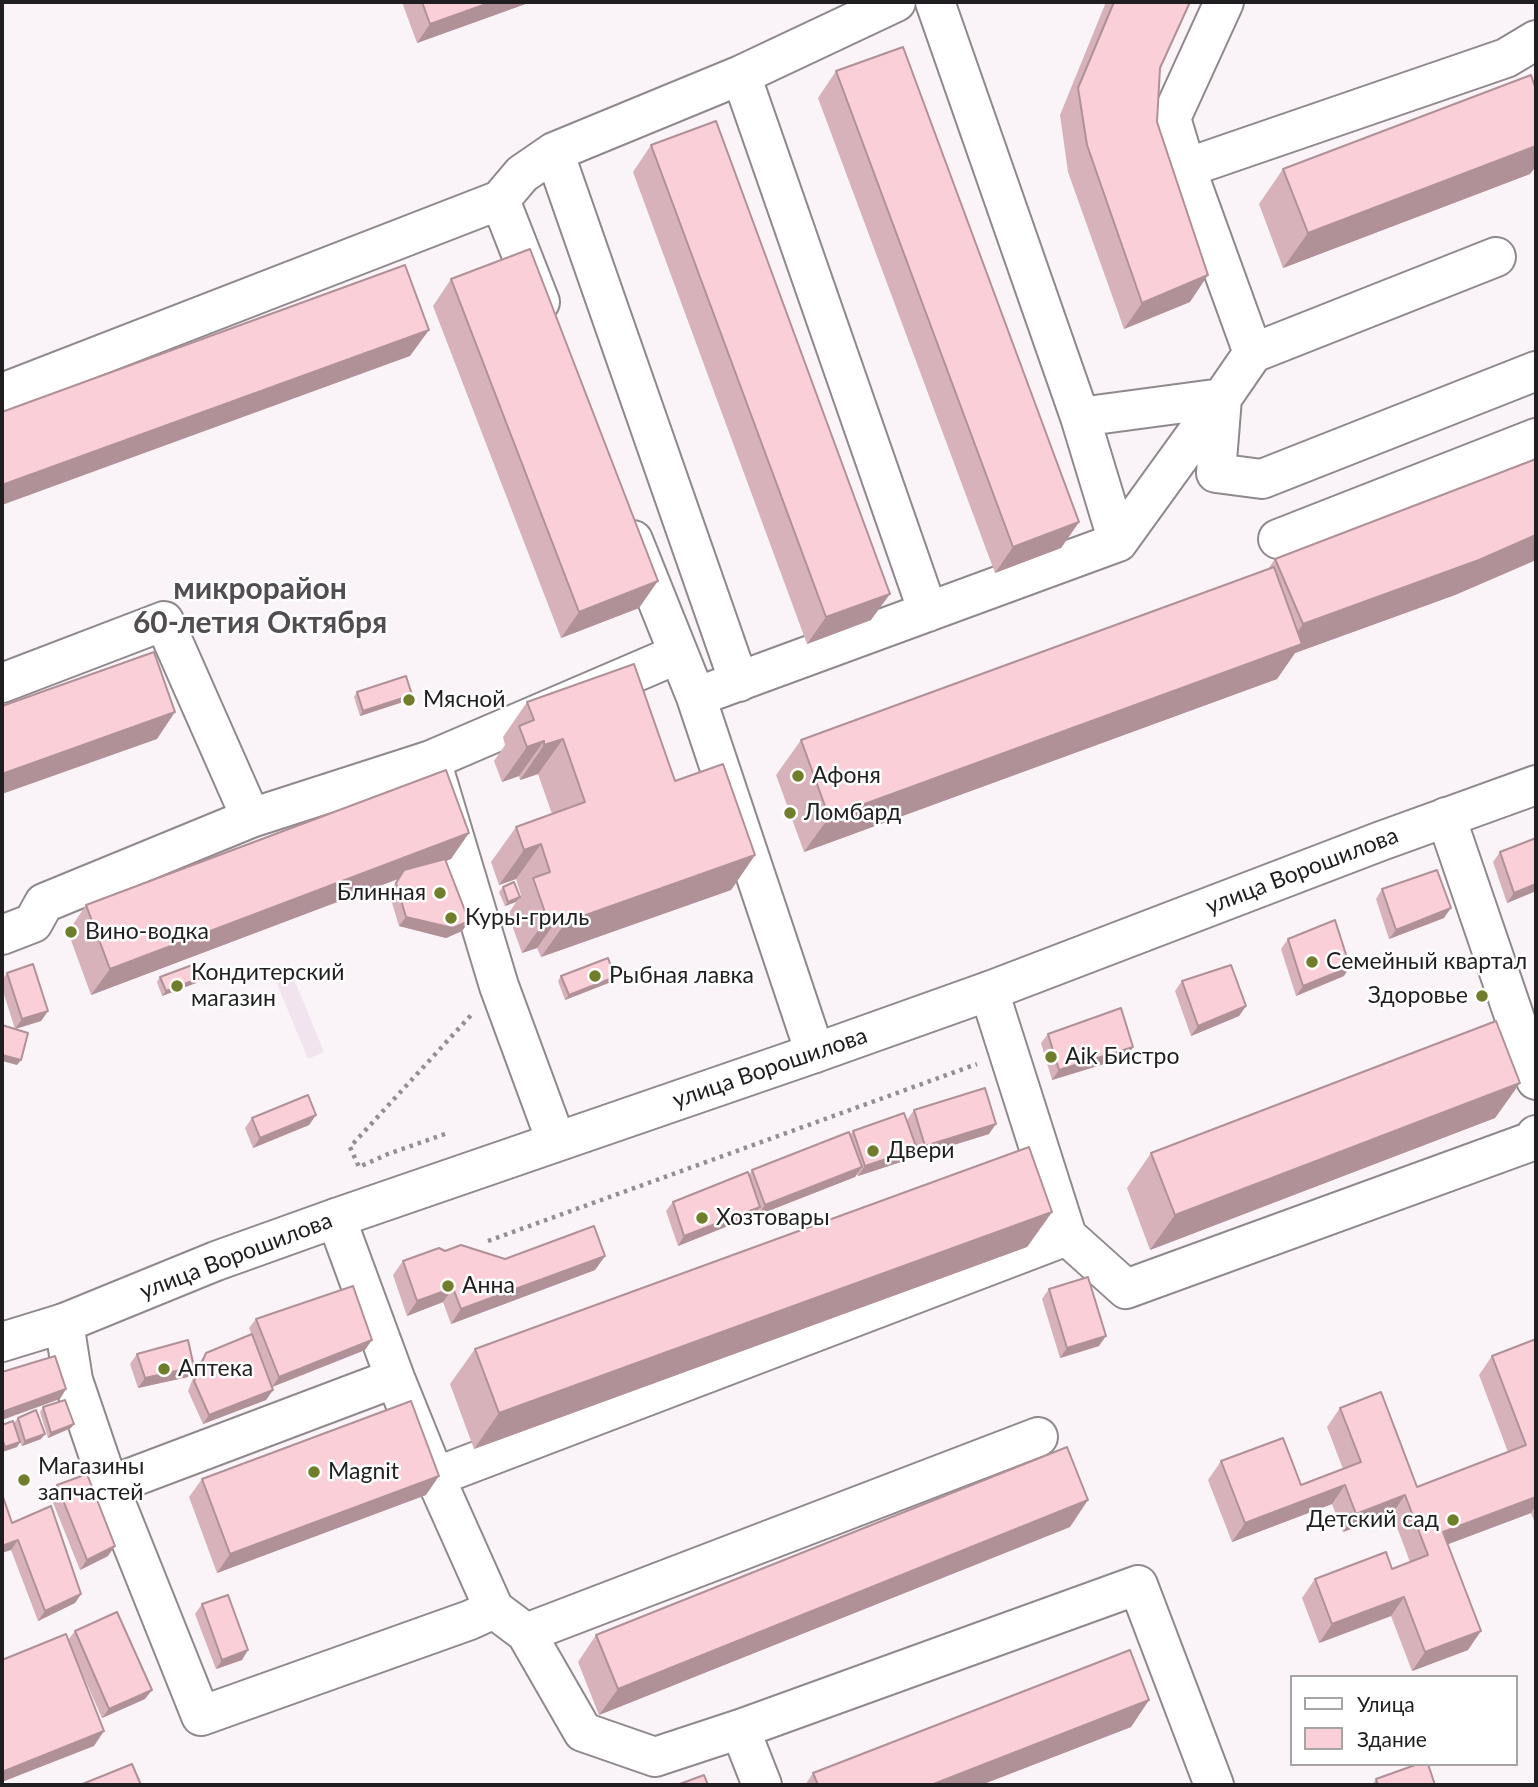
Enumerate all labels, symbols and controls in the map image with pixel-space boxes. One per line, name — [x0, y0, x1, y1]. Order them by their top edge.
district label: микрорайон 60-летия Октября — [133, 571, 387, 642]
place label: Мясной — [423, 686, 506, 714]
marker: Мясной — [401, 692, 417, 708]
place label: Афоня — [812, 762, 881, 790]
marker: Афоня — [790, 768, 806, 784]
place label: Ломбард — [804, 799, 901, 827]
marker: Ломбард — [782, 805, 798, 821]
street label: улица Ворошилова — [1202, 822, 1402, 920]
place label: Блинная — [337, 879, 426, 907]
marker: Блинная — [432, 885, 448, 901]
place label: Куры-гриль — [465, 904, 589, 932]
marker: Куры-гриль — [443, 910, 459, 926]
place label: Вино-водка — [85, 918, 209, 946]
marker: Вино-водка — [63, 924, 79, 940]
place label: Семейный квартал — [1326, 948, 1527, 976]
marker: Семейный квартал — [1304, 954, 1320, 970]
place label: Кондитерский магазин — [191, 959, 345, 1013]
place label: Рыбная лавка — [609, 962, 754, 990]
marker: Рыбная лавка — [587, 968, 603, 984]
marker: Кондитерский магазин — [169, 978, 185, 994]
place label: Здоровье — [1368, 982, 1468, 1010]
marker: Здоровье — [1474, 988, 1490, 1004]
street label: улица Ворошилова — [669, 1022, 871, 1114]
place label: Aik Бистро — [1065, 1043, 1179, 1071]
marker: Aik Бистро — [1043, 1049, 1059, 1065]
place label: Двери — [887, 1137, 955, 1165]
marker: Двери — [865, 1143, 881, 1159]
place label: Хозтовары — [716, 1204, 829, 1232]
street label: улица Ворошилова — [136, 1207, 336, 1305]
marker: Хозтовары — [694, 1210, 710, 1226]
place label: Анна — [462, 1272, 515, 1300]
marker: Анна — [440, 1278, 456, 1294]
place label: Аптека — [178, 1355, 253, 1383]
marker: Аптека — [156, 1361, 172, 1377]
place label: Магазины запчастей — [38, 1453, 144, 1507]
place label: Magnit — [328, 1458, 399, 1486]
marker: Magnit — [306, 1464, 322, 1480]
marker: Магазины запчастей — [16, 1472, 32, 1488]
place label: Детский сад — [1307, 1506, 1439, 1534]
marker: Детский сад — [1445, 1512, 1461, 1528]
legend — [1290, 1675, 1517, 1766]
text: Улица — [1357, 1691, 1415, 1716]
text: Здание — [1357, 1726, 1427, 1751]

